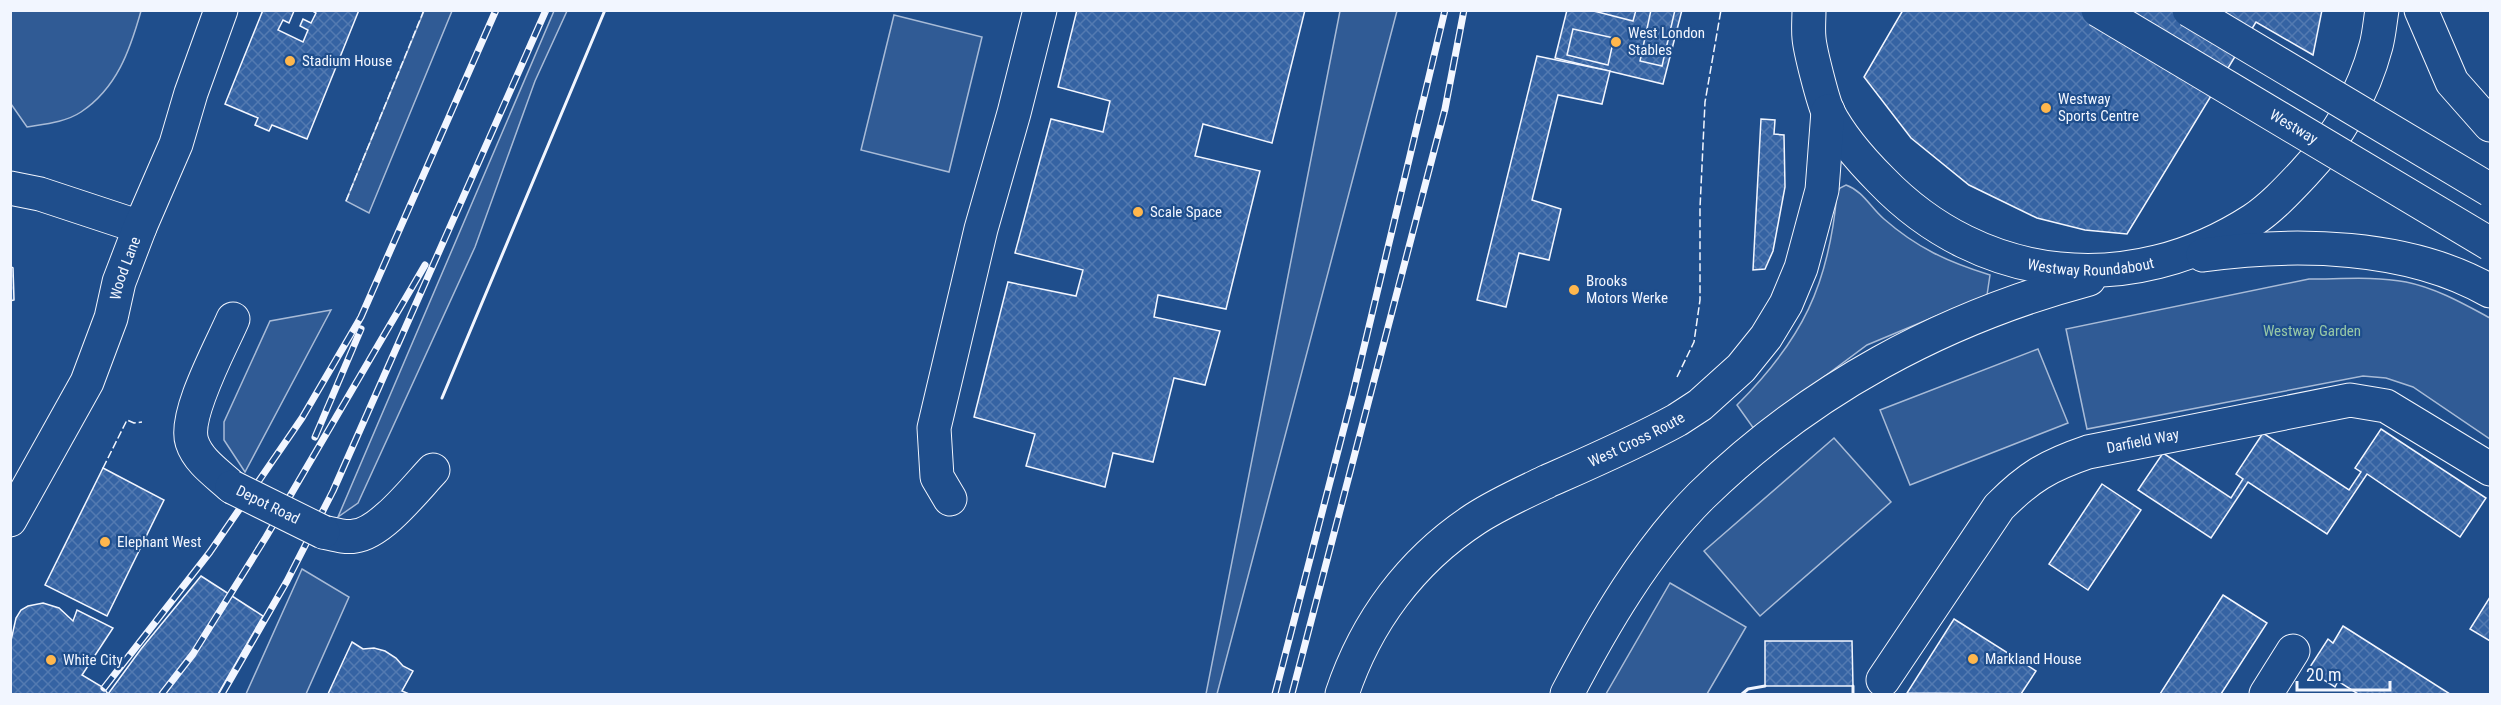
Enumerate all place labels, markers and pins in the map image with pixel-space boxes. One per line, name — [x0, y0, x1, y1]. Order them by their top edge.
place label: West London Stables — [1628, 24, 1705, 59]
marker: West London Stables — [1609, 35, 1623, 49]
place label: Stadium House — [302, 52, 392, 70]
marker: Stadium House — [283, 54, 297, 68]
place label: Westway Sports Centre — [2058, 90, 2139, 125]
marker: Westway Sports Centre — [2039, 101, 2053, 115]
place label: Scale Space — [1150, 203, 1222, 221]
marker: Scale Space — [1131, 205, 1145, 219]
place label: Brooks Motors Werke — [1586, 272, 1668, 307]
marker: Brooks Motors Werke — [1567, 283, 1581, 297]
place label: Elephant West — [117, 533, 201, 551]
marker: Elephant West — [98, 535, 112, 549]
place label: Markland House — [1985, 650, 2082, 668]
place label: White City — [63, 651, 123, 669]
marker: Markland House — [1966, 652, 1980, 666]
marker: White City — [44, 653, 58, 667]

